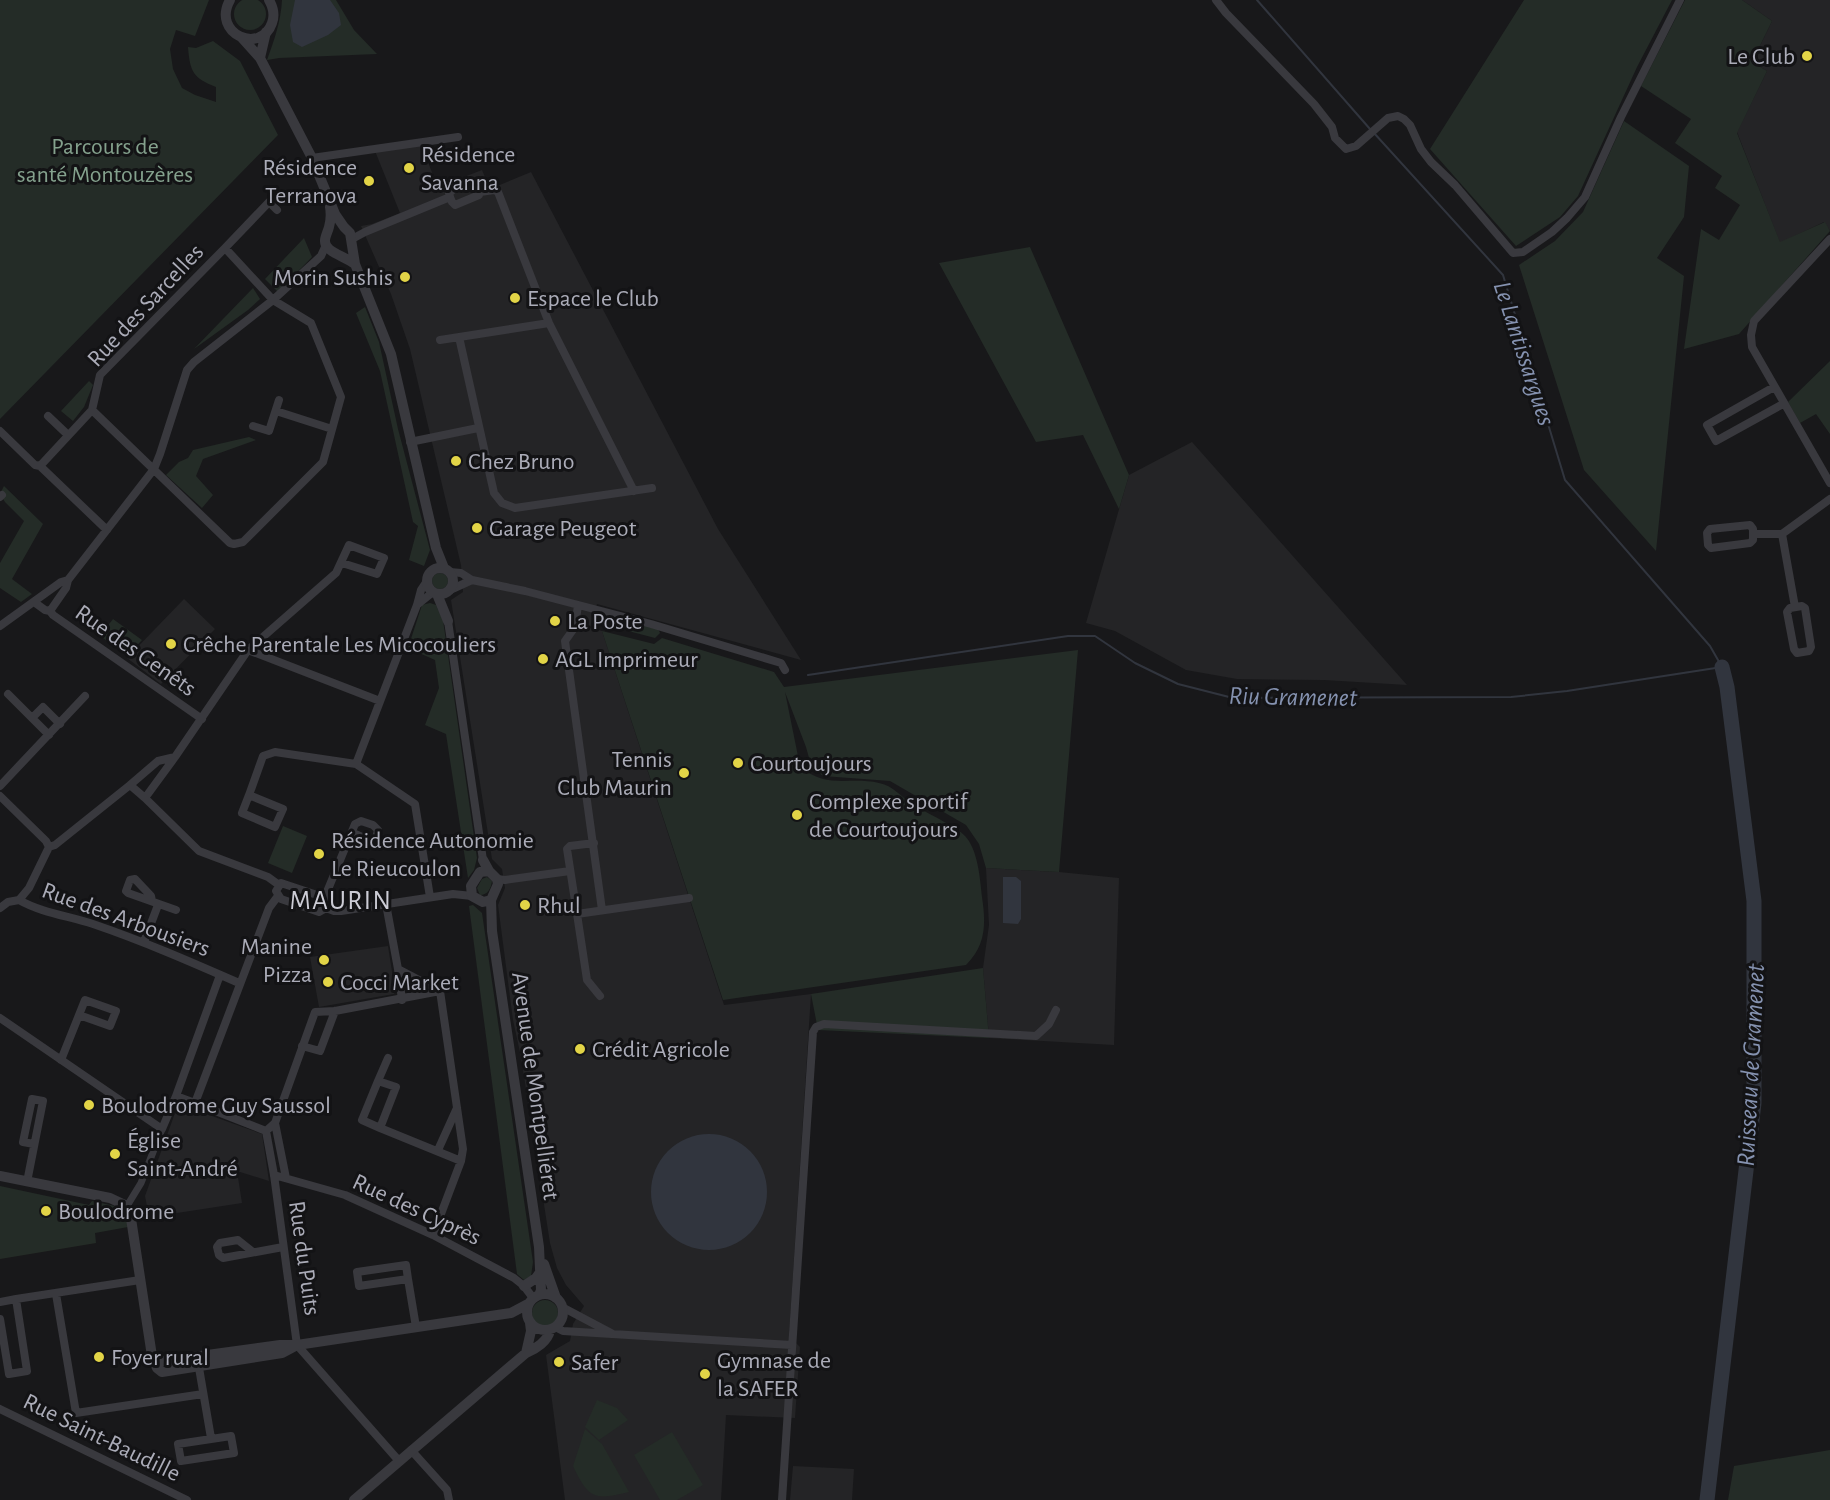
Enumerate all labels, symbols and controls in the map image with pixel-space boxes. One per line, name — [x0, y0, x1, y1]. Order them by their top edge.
place label: Le Club — [1727, 45, 1795, 69]
marker: Le Club — [1800, 49, 1814, 63]
park label: Parcours de santé Montouzères — [17, 135, 193, 187]
place label: Résidence Savanna — [421, 143, 515, 195]
place label: Résidence Terranova — [263, 156, 357, 208]
marker: Résidence Savanna — [402, 161, 416, 175]
marker: Résidence Terranova — [362, 174, 376, 188]
street label: Rue des Sarcelles — [83, 240, 208, 372]
place label: Morin Sushis — [273, 266, 393, 290]
marker: Morin Sushis — [398, 270, 412, 284]
water label: Le Lantissargues — [1489, 278, 1560, 429]
place label: Espace le Club — [527, 287, 659, 311]
marker: Espace le Club — [508, 291, 522, 305]
place label: Chez Bruno — [468, 450, 574, 474]
marker: Chez Bruno — [449, 454, 463, 468]
place label: Garage Peugeot — [489, 517, 637, 541]
marker: Garage Peugeot — [470, 521, 484, 535]
street label: Rue des Genêts — [71, 600, 200, 701]
place label: La Poste — [567, 610, 643, 634]
marker: La Poste — [548, 614, 562, 628]
place label: Crêche Parentale Les Micocouliers — [183, 633, 496, 657]
marker: Crêche Parentale Les Micocouliers — [164, 637, 178, 651]
place label: AGL Imprimeur — [555, 648, 698, 672]
marker: AGL Imprimeur — [536, 652, 550, 666]
water label: Riu Gramenet — [1228, 683, 1358, 711]
place label: Tennis Club Maurin — [557, 748, 672, 800]
place label: Courtoujours — [750, 752, 872, 776]
marker: Courtoujours — [731, 756, 745, 770]
marker: Tennis Club Maurin — [677, 766, 691, 780]
place label: Complexe sportif de Courtoujours — [809, 790, 969, 842]
marker: Complexe sportif de Courtoujours — [790, 808, 804, 822]
place label: Résidence Autonomie Le Rieucoulon — [331, 829, 534, 881]
marker: Résidence Autonomie Le Rieucoulon — [312, 847, 326, 861]
street label: Rue des Arbousiers — [39, 878, 213, 961]
district label: MAURIN — [289, 887, 393, 914]
place label: Rhul — [537, 894, 581, 918]
marker: Rhul — [518, 898, 532, 912]
place label: Manine Pizza — [241, 935, 312, 987]
marker: Manine Pizza — [317, 953, 331, 967]
water label: Ruisseau de Gramenet — [1733, 962, 1769, 1167]
place label: Cocci Market — [340, 971, 459, 995]
street label: Avenue de Montpelliéret — [507, 971, 563, 1202]
marker: Cocci Market — [321, 975, 335, 989]
place label: Crédit Agricole — [592, 1038, 730, 1062]
marker: Crédit Agricole — [573, 1042, 587, 1056]
place label: Boulodrome Guy Saussol — [101, 1094, 331, 1118]
marker: Boulodrome Guy Saussol — [82, 1098, 96, 1112]
place label: Église Saint-André — [127, 1127, 238, 1181]
marker: Église Saint-André — [108, 1147, 122, 1161]
street label: Rue des Cyprès — [349, 1170, 484, 1250]
street label: Rue du Puits — [284, 1199, 324, 1317]
place label: Boulodrome — [58, 1200, 174, 1224]
marker: Boulodrome — [39, 1204, 53, 1218]
place label: Foyer rural — [111, 1346, 209, 1370]
place label: Gymnase de la SAFER — [717, 1349, 831, 1401]
marker: Foyer rural — [92, 1350, 106, 1364]
place label: Safer — [571, 1351, 619, 1375]
marker: Safer — [552, 1355, 566, 1369]
marker: Gymnase de la SAFER — [698, 1367, 712, 1381]
street label: Rue Saint-Baudille — [19, 1390, 184, 1486]

